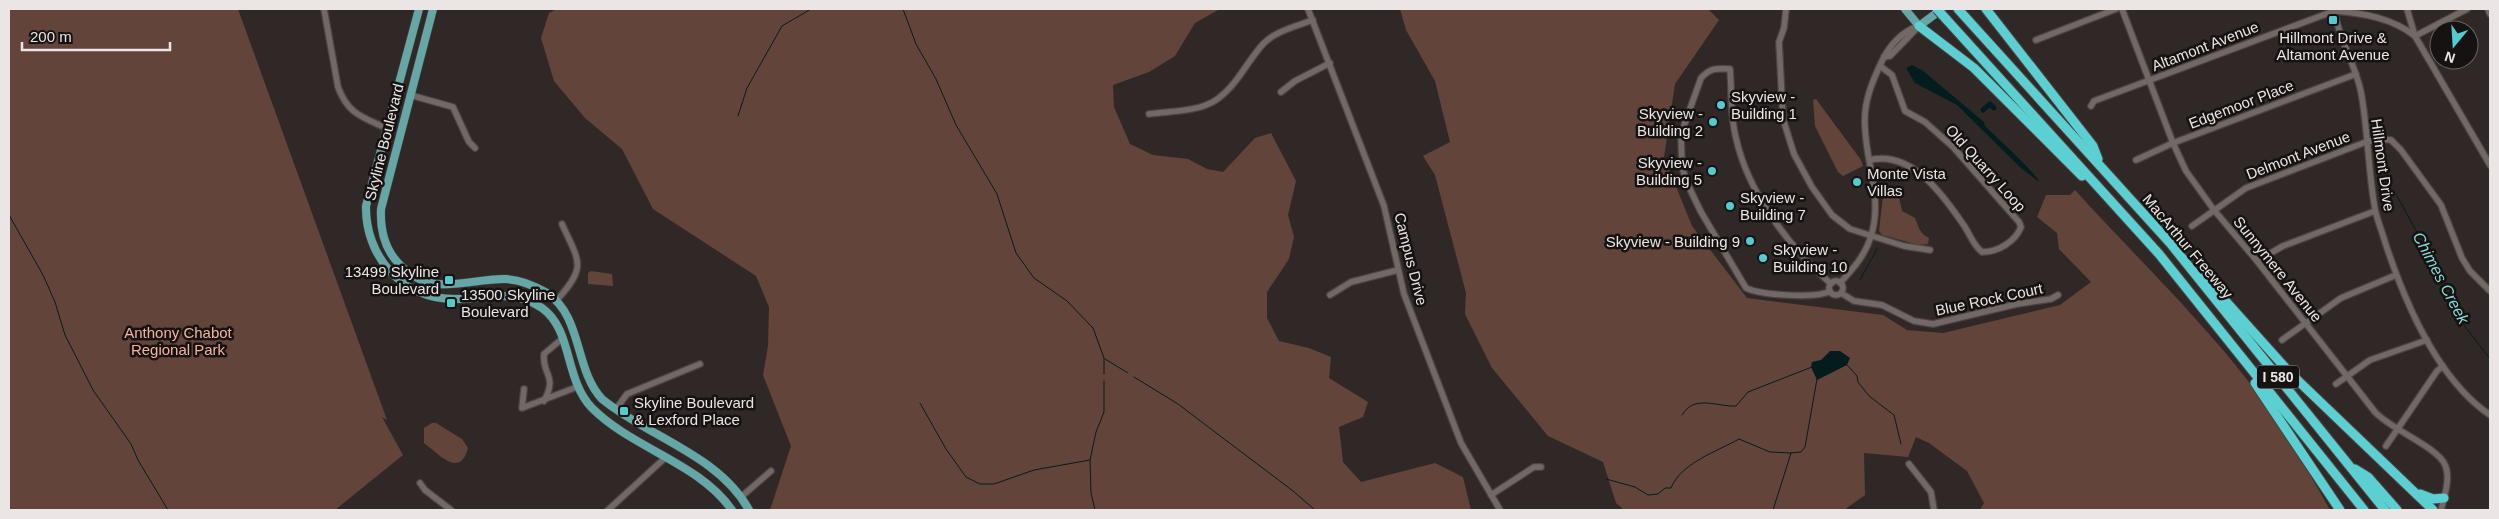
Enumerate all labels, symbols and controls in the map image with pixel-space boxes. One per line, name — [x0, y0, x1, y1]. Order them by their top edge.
marker: Hillmont Drive & Altamont Avenue — [2327, 14, 2339, 26]
street label: Altamont Avenue — [2149, 18, 2261, 74]
scale bar — [22, 20, 170, 52]
north arrow — [2429, 20, 2479, 70]
text: 200 m — [30, 28, 72, 45]
place label: Hillmont Drive & Altamont Avenue — [2276, 29, 2390, 63]
text: N — [2443, 48, 2457, 67]
street label: Edgemoor Place — [2186, 76, 2296, 132]
street label: Skyline Boulevard — [361, 82, 407, 202]
place label: Skyview - Building 1 — [1731, 88, 1797, 122]
marker: Skyview - Building 1 — [1715, 99, 1727, 111]
place label: Skyview - Building 2 — [1637, 105, 1703, 139]
marker: Skyview - Building 2 — [1707, 116, 1719, 128]
street label: Hillmont Drive — [2368, 118, 2398, 212]
street label: Old Quarry Loop — [1943, 121, 2029, 215]
street label: Delmont Avenue — [2244, 127, 2352, 183]
place label: Skyview - Building 5 — [1636, 154, 1702, 188]
marker: Skyview - Building 5 — [1706, 165, 1718, 177]
place label: Monte Vista Villas — [1867, 165, 1947, 199]
marker: Monte Vista Villas — [1851, 176, 1863, 188]
place label: Skyview - Building 7 — [1740, 189, 1806, 223]
street label: MacArthur Freeway — [2139, 190, 2237, 302]
marker: Skyview - Building 7 — [1724, 200, 1736, 212]
street label: Campus Drive — [1391, 211, 1431, 307]
street label: Sunnymere Avenue — [2230, 213, 2326, 325]
water label: Chimes Creek — [2410, 229, 2473, 328]
place label: Skyview - Building 9 — [1606, 233, 1740, 250]
marker: Skyview - Building 9 — [1744, 235, 1756, 247]
place label: Skyview - Building 10 — [1773, 241, 1847, 275]
marker: Skyview - Building 10 — [1757, 252, 1769, 264]
place label: 13499 Skyline Boulevard — [345, 263, 439, 297]
marker: 13499 Skyline Boulevard — [443, 274, 455, 286]
street label: Blue Rock Court — [1934, 279, 2045, 319]
place label: 13500 Skyline Boulevard — [461, 286, 555, 320]
marker: 13500 Skyline Boulevard — [445, 297, 457, 309]
park label: Anthony Chabot Regional Park — [124, 324, 233, 358]
road number: I 580 — [2257, 366, 2299, 388]
place label: Skyline Boulevard & Lexford Place — [634, 394, 754, 428]
marker: Skyline Boulevard & Lexford Place — [618, 405, 630, 417]

